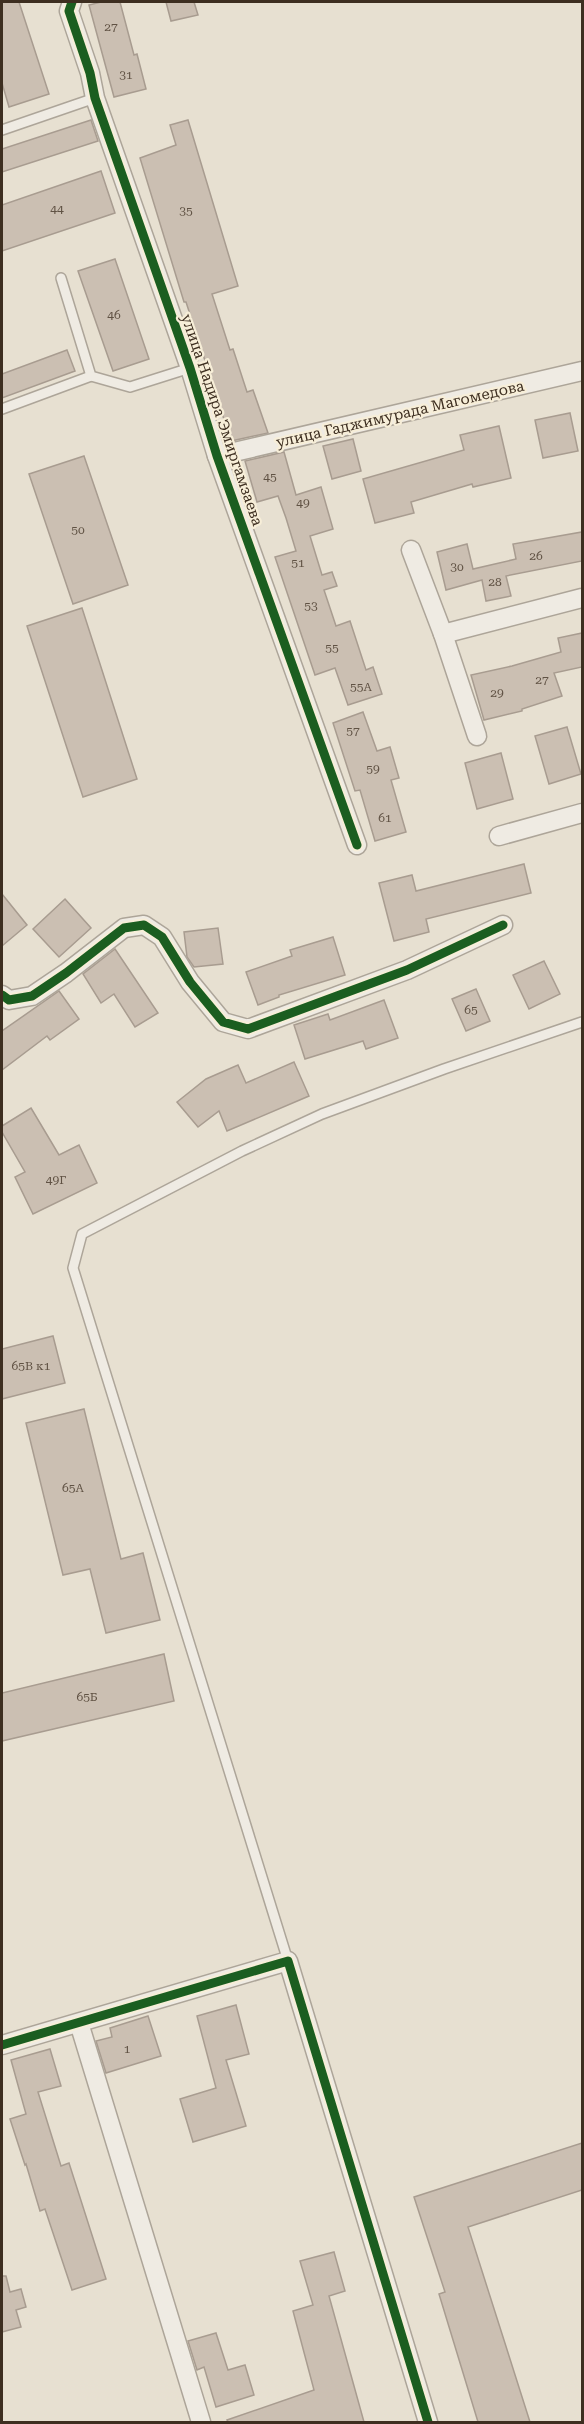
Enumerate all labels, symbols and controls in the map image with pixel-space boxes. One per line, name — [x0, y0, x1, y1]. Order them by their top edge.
house number: 27 — [104, 20, 118, 34]
house number: 31 — [119, 68, 133, 82]
house number: 44 — [50, 202, 64, 216]
house number: 35 — [179, 204, 193, 218]
house number: 46 — [107, 308, 121, 322]
street label: улица Надира Эмиргамзаева — [177, 312, 267, 528]
street label: улица Гаджимурада Магомедова — [274, 377, 526, 451]
house number: 45 — [263, 470, 277, 484]
house number: 49 — [296, 496, 310, 510]
house number: 50 — [71, 523, 85, 537]
house number: 26 — [529, 549, 543, 563]
house number: 51 — [291, 556, 305, 570]
house number: 30 — [450, 560, 464, 574]
house number: 28 — [488, 575, 502, 589]
house number: 53 — [304, 599, 318, 613]
house number: 55 — [325, 641, 339, 655]
house number: 27 — [535, 673, 549, 687]
house number: 55А — [350, 680, 373, 694]
house number: 29 — [490, 686, 504, 700]
house number: 57 — [346, 724, 360, 738]
house number: 59 — [366, 762, 380, 776]
house number: 61 — [378, 811, 392, 825]
house number: 65 — [464, 1003, 478, 1017]
house number: 49Г — [46, 1173, 66, 1187]
house number: 65В к1 — [12, 1359, 51, 1373]
house number: 65А — [62, 1481, 85, 1495]
house number: 65Б — [76, 1690, 98, 1704]
house number: 1 — [124, 2042, 131, 2056]

